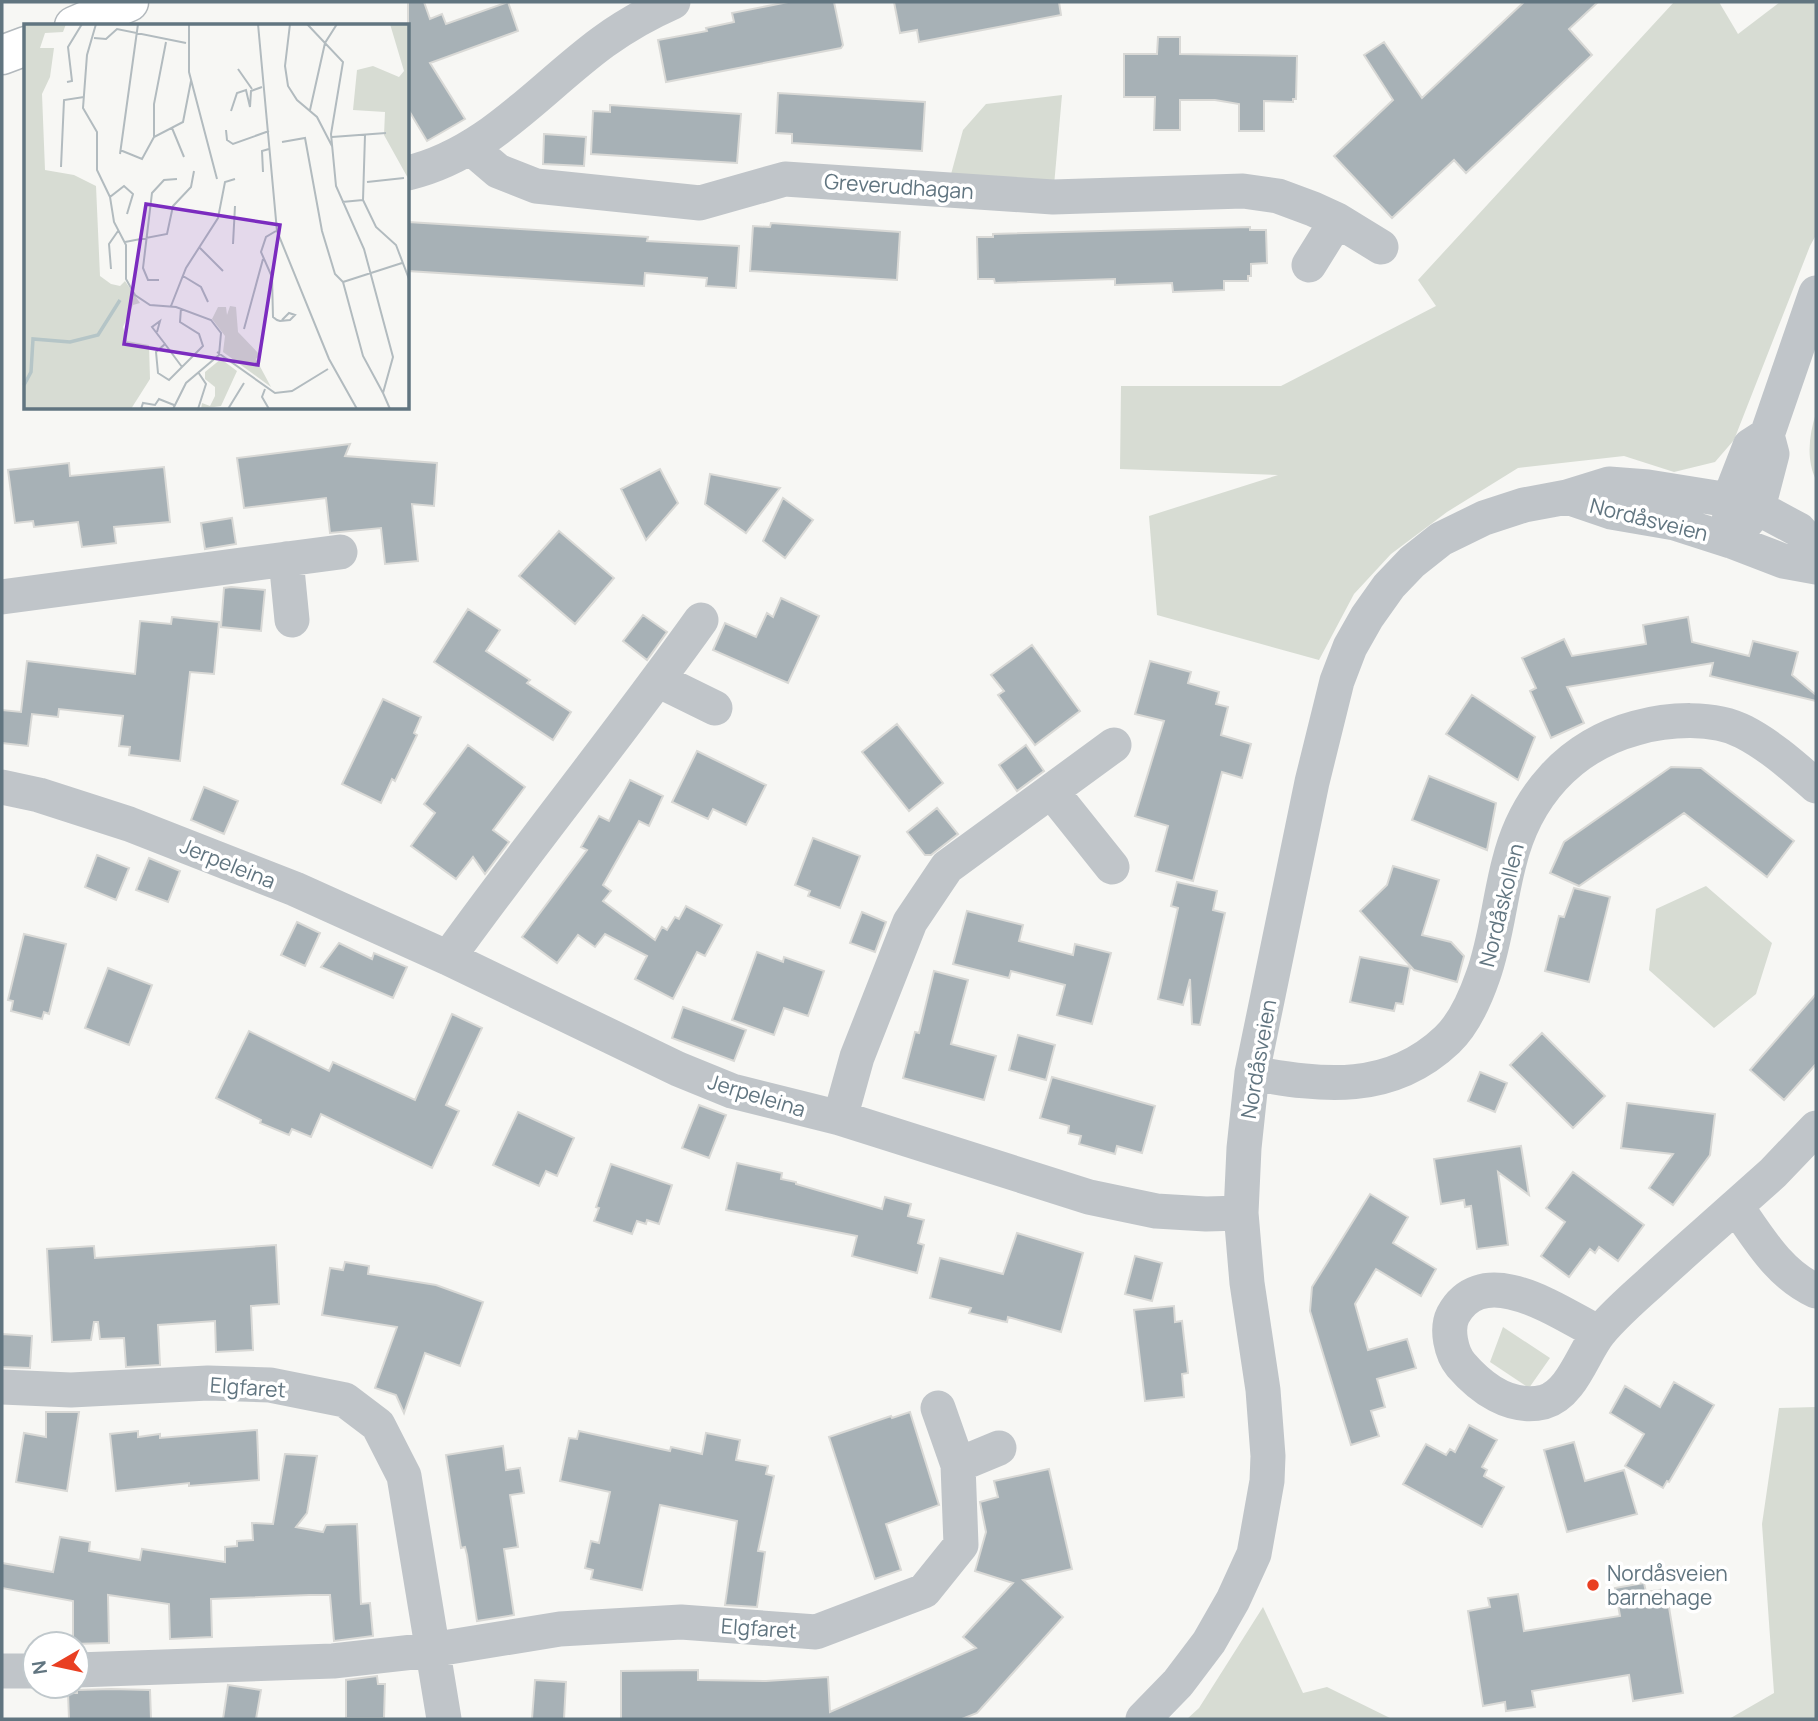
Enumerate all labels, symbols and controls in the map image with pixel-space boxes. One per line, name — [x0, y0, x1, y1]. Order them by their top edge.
inset map — [24, 24, 410, 410]
street label: Greverudhagan — [823, 167, 975, 205]
street label: Nordåsveien — [1587, 491, 1711, 547]
street label: Jerpeleina — [176, 831, 280, 895]
street label: Nordåskollen — [1472, 840, 1530, 970]
street label: Nordåsveien — [1234, 997, 1282, 1121]
street label: Jerpeleina — [705, 1067, 809, 1123]
street label: Elgfaret — [209, 1370, 287, 1404]
place label: Nordåsveien barnehage — [1607, 1559, 1728, 1611]
marker: Nordåsveien barnehage — [1585, 1577, 1601, 1593]
street label: Elgfaret — [720, 1611, 798, 1645]
north arrow — [21, 1630, 91, 1700]
text: N — [25, 1659, 53, 1676]

